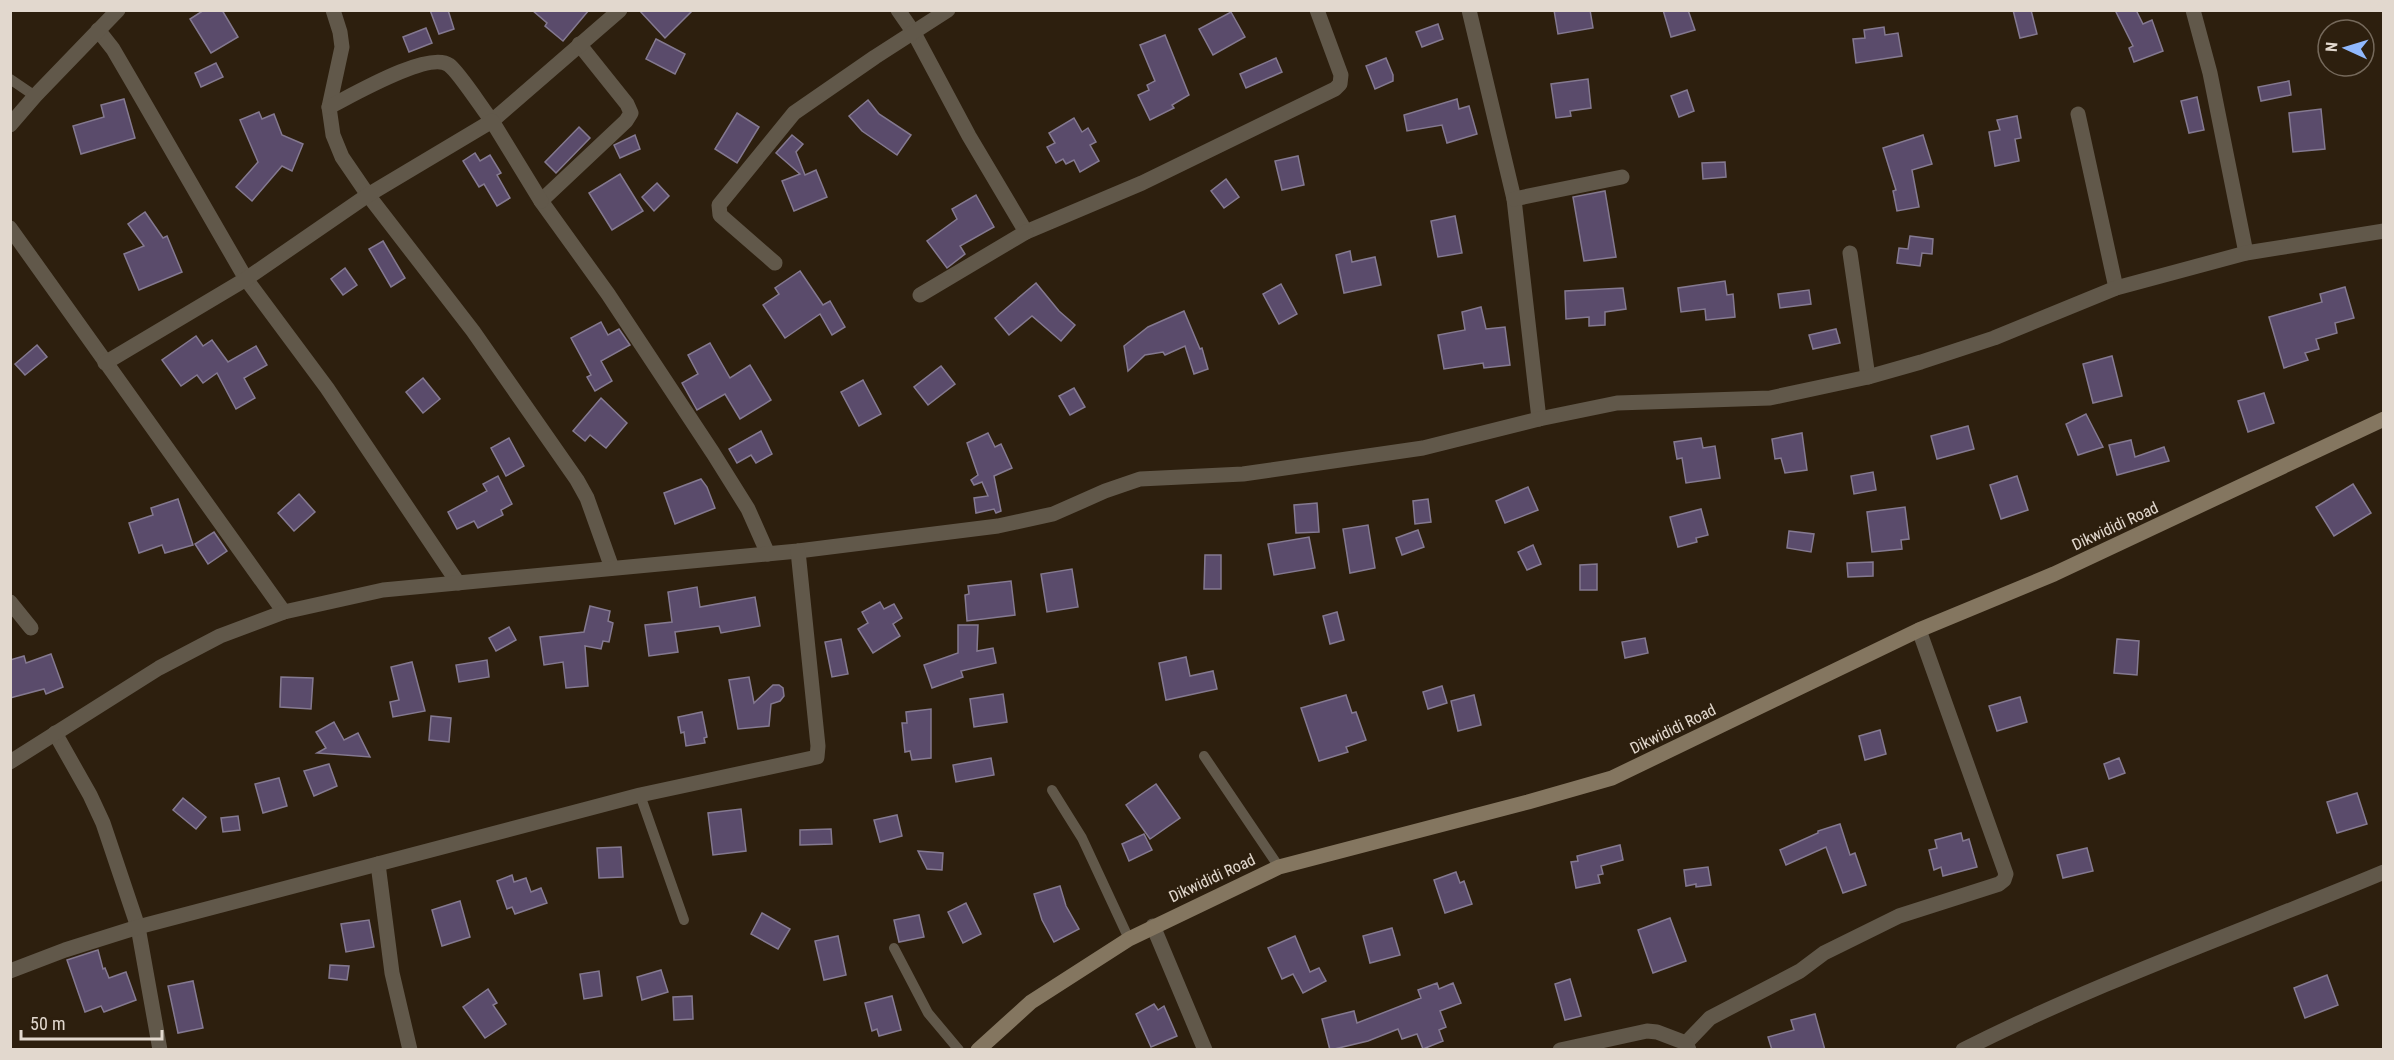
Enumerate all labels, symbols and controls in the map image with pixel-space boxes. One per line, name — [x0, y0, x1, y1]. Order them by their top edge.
north arrow — [2316, 18, 2376, 78]
text: N — [2322, 41, 2341, 53]
street label: Dikwididi Road — [2069, 498, 2161, 554]
street label: Dikwididi Road — [1627, 700, 1719, 758]
street label: Dikwididi Road — [1166, 850, 1258, 906]
scale bar — [21, 1003, 162, 1041]
text: 50 m — [30, 1013, 65, 1034]

